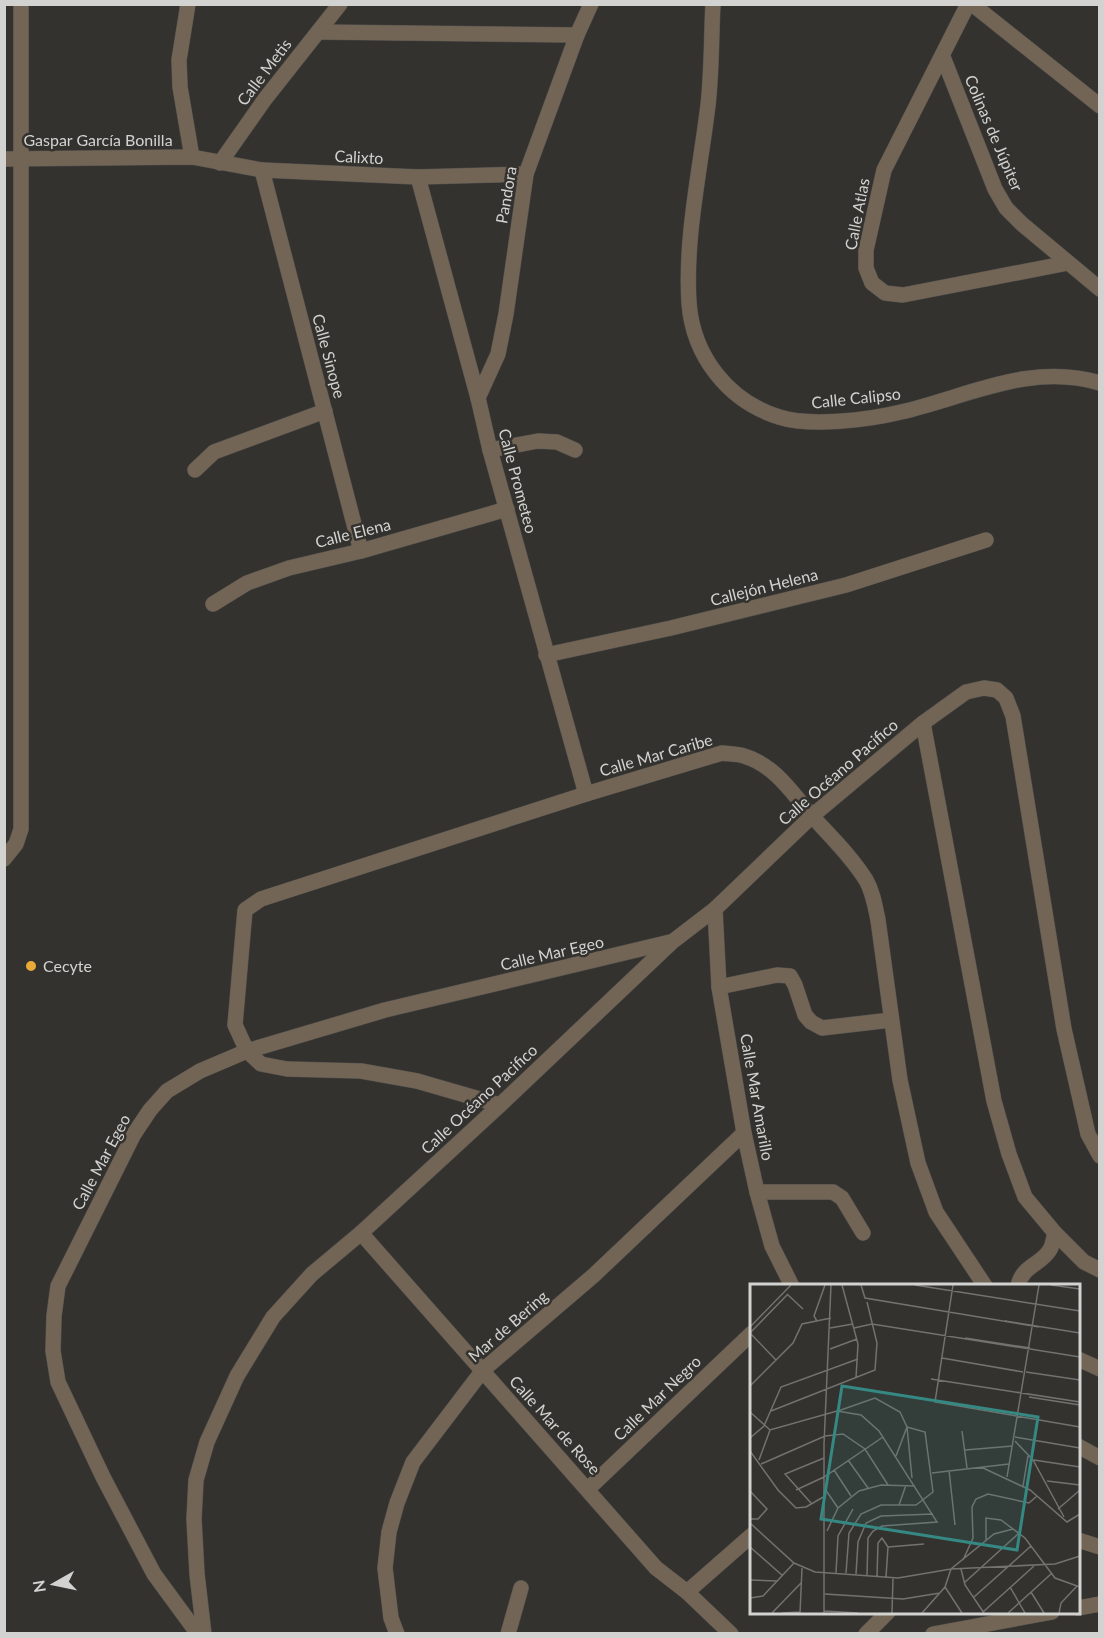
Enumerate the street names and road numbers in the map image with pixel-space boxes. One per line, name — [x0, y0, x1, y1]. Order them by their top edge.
street label: Calle Metis — [232, 35, 295, 109]
street label: Colinas de Júpiter — [961, 72, 1028, 194]
street label: Gaspar García Bonilla — [23, 130, 173, 149]
street label: Calixto — [334, 146, 384, 167]
street label: Pandora — [491, 165, 520, 225]
street label: Calle Atlas — [840, 176, 873, 252]
street label: Calle Sinope — [309, 312, 350, 400]
street label: Calle Calipso — [810, 383, 902, 412]
street label: Calle Prometeo — [495, 426, 542, 535]
street label: Calle Elena — [313, 514, 393, 551]
street label: Callejón Helena — [708, 564, 820, 609]
street label: Calle Océano Pacifico — [774, 715, 901, 829]
street label: Calle Mar Caribe — [597, 729, 715, 780]
street label: Calle Mar Egeo — [498, 931, 605, 974]
street label: Calle Mar Amarillo — [737, 1032, 778, 1162]
street label: Calle Océano Pacifico — [417, 1040, 541, 1157]
street label: Calle Mar Egeo — [67, 1111, 134, 1213]
street label: Mar de Bering — [464, 1286, 551, 1365]
street label: Calle Mar Negro — [609, 1351, 704, 1444]
street label: Calle Mar de Rose — [506, 1371, 605, 1478]

